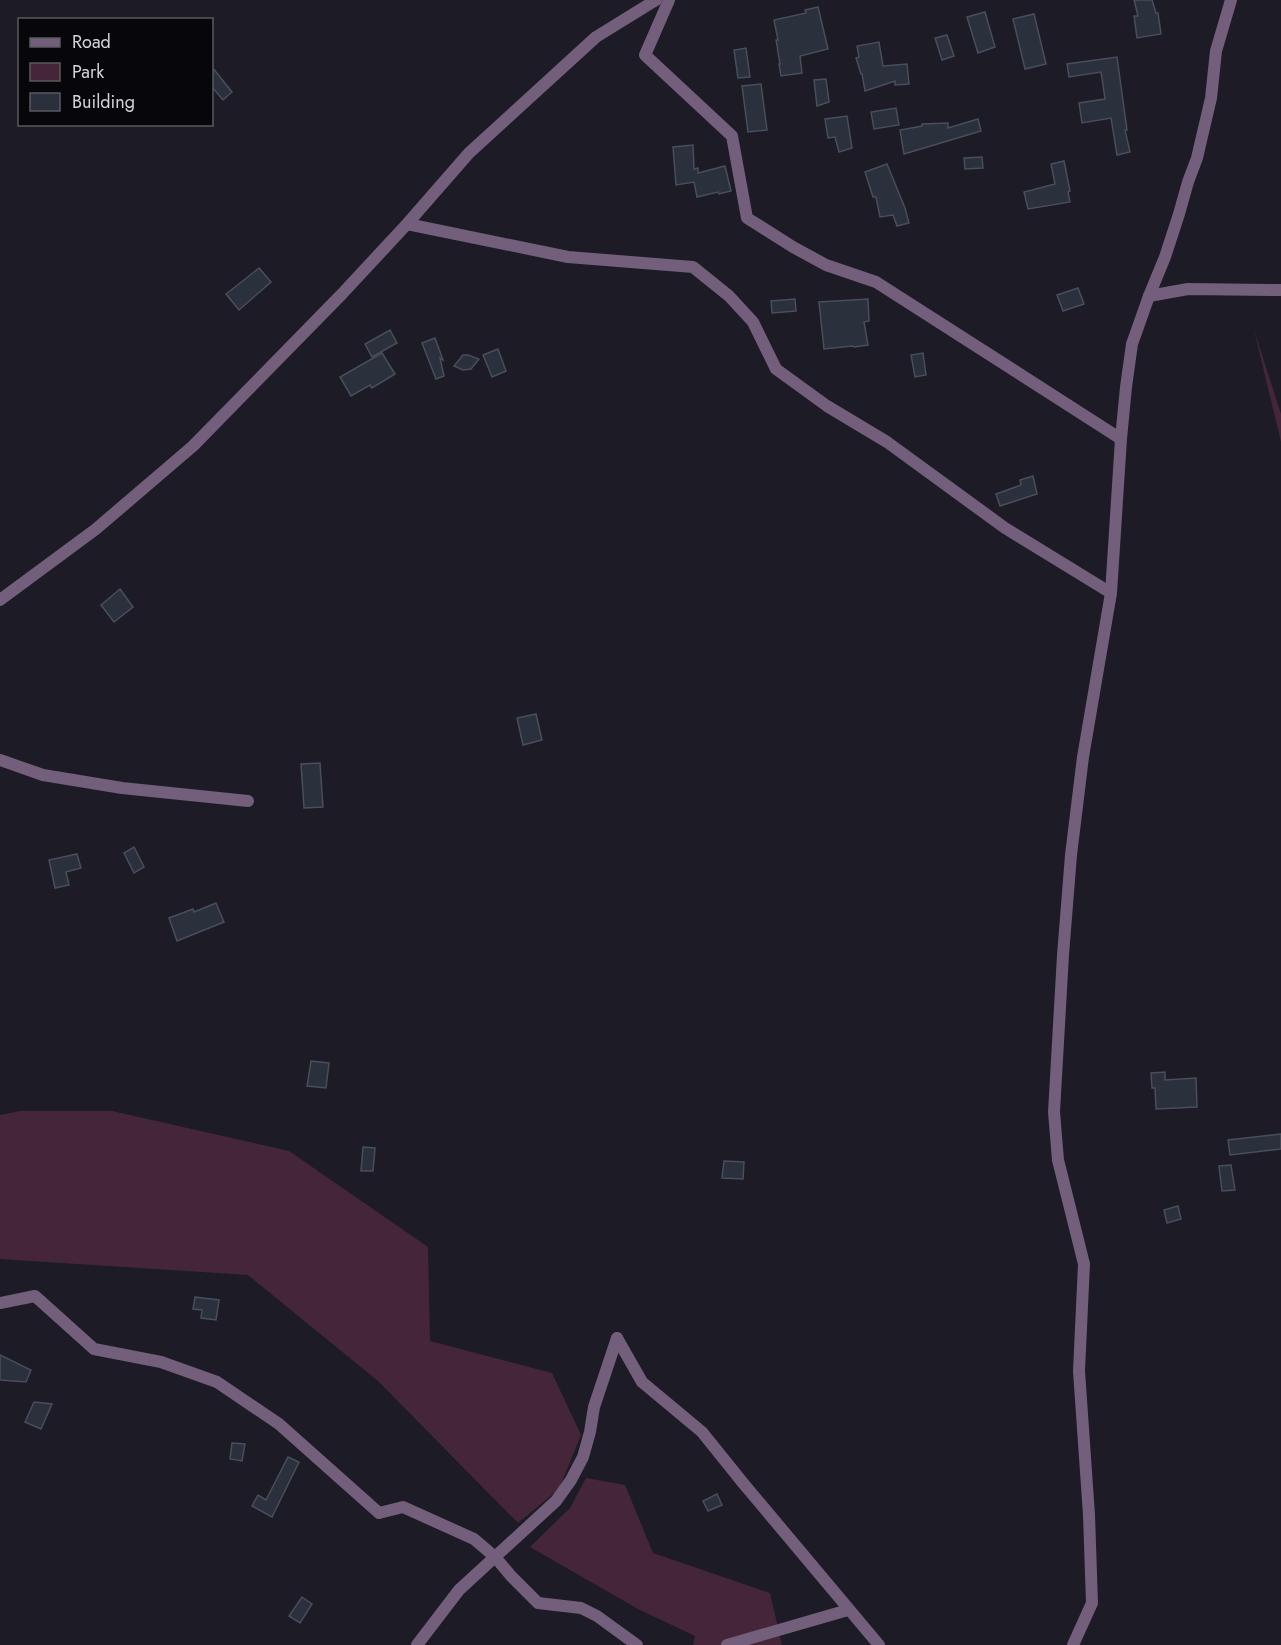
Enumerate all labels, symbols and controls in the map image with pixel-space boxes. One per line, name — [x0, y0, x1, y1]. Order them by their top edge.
legend — [18, 18, 213, 126]
text: Road — [72, 29, 111, 55]
text: Park — [72, 59, 104, 85]
text: Building — [72, 89, 135, 115]

